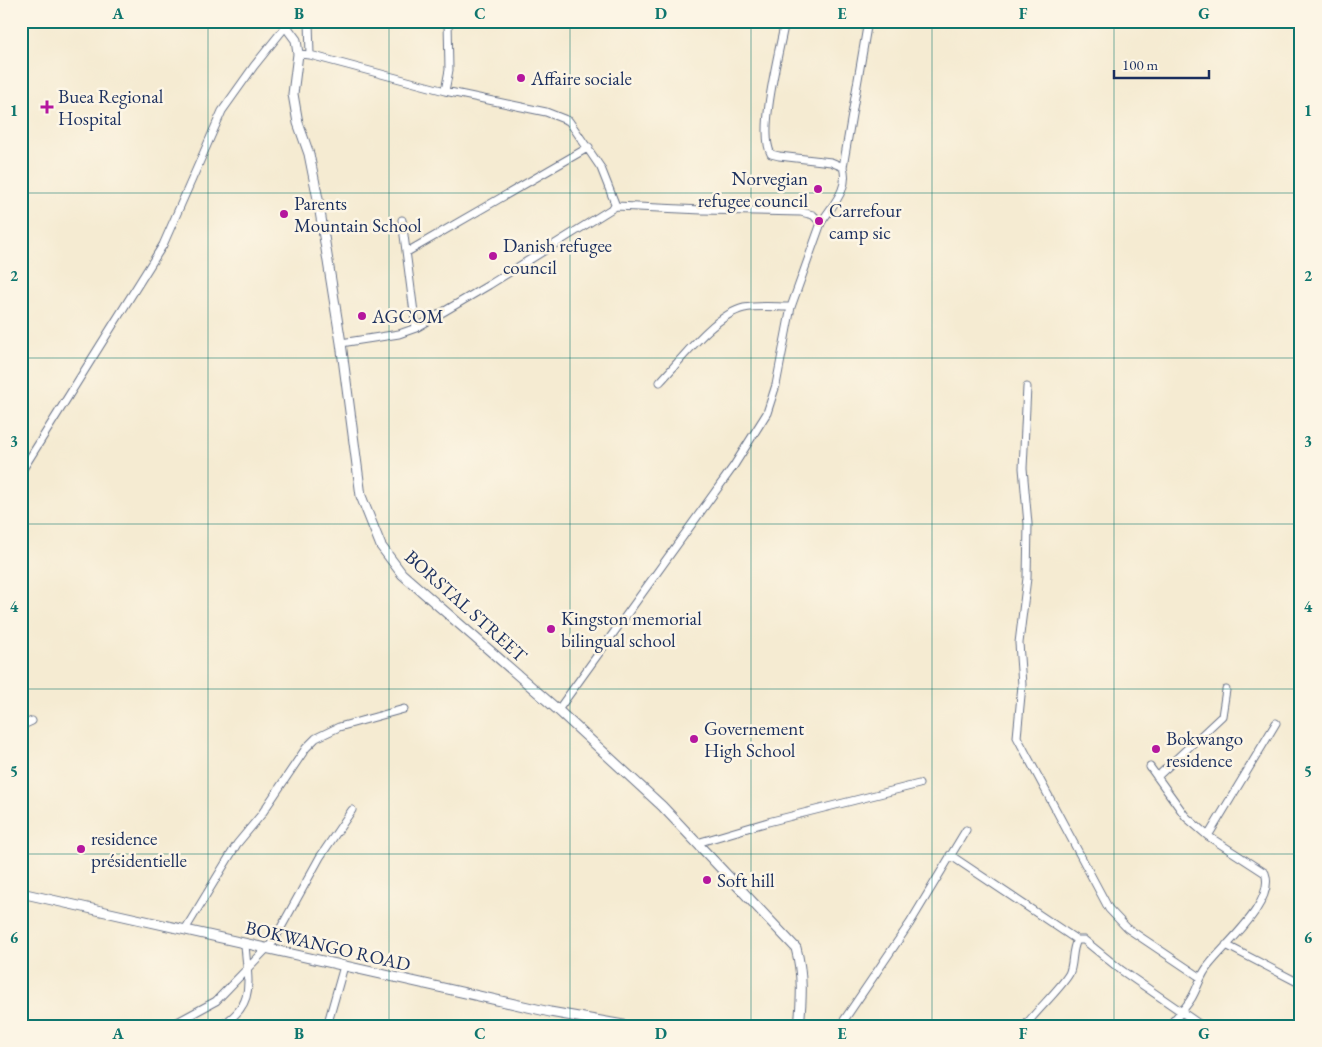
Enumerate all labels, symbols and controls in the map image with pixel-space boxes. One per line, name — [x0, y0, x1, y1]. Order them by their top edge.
text: A — [111, 3, 124, 24]
text: B — [294, 3, 304, 24]
text: C — [474, 3, 486, 24]
text: D — [655, 3, 667, 24]
text: E — [837, 3, 847, 24]
text: F — [1019, 3, 1028, 24]
text: G — [1198, 3, 1210, 24]
scale bar — [1114, 48, 1210, 80]
text: 100 m — [1122, 55, 1159, 74]
place label: Affaire sociale — [530, 66, 632, 91]
marker: Affaire sociale — [515, 72, 527, 84]
place label: Buea Regional Hospital — [58, 84, 164, 131]
text: 1 — [10, 100, 18, 121]
marker: Buea Regional Hospital — [40, 100, 54, 114]
text: 1 — [1304, 100, 1312, 121]
place label: Norvegian refugee council — [698, 166, 808, 213]
marker: Norvegian refugee council — [812, 183, 824, 195]
place label: Parents Mountain School — [294, 191, 422, 238]
place label: Carrefour camp sic — [829, 198, 902, 245]
marker: Parents Mountain School — [278, 208, 290, 220]
marker: Carrefour camp sic — [813, 215, 825, 227]
place label: Danish refugee council — [503, 233, 612, 280]
marker: Danish refugee council — [487, 250, 499, 262]
text: 2 — [10, 265, 19, 286]
text: 2 — [1304, 265, 1313, 286]
place label: AGCOM — [371, 304, 444, 329]
marker: AGCOM — [356, 310, 368, 322]
text: 3 — [10, 431, 18, 452]
text: 3 — [1304, 431, 1312, 452]
street label: BORSTAL STREET — [399, 544, 533, 668]
text: 4 — [10, 596, 19, 617]
text: 4 — [1304, 596, 1313, 617]
place label: Kingston memorial bilingual school — [561, 606, 702, 653]
marker: Kingston memorial bilingual school — [545, 623, 557, 635]
place label: Governement High School — [704, 716, 804, 763]
place label: Bokwango residence — [1166, 726, 1243, 773]
marker: Governement High School — [688, 733, 700, 745]
marker: Bokwango residence — [1150, 743, 1162, 755]
text: 5 — [10, 761, 18, 782]
text: 5 — [1304, 761, 1312, 782]
place label: residence présidentielle — [91, 826, 187, 873]
marker: residence présidentielle — [75, 843, 87, 855]
place label: Soft hill — [717, 868, 775, 893]
marker: Soft hill — [701, 874, 713, 886]
street label: BOKWANGO ROAD — [243, 915, 413, 977]
text: 6 — [10, 927, 19, 948]
text: 6 — [1304, 927, 1313, 948]
text: A — [111, 1023, 124, 1044]
text: B — [294, 1023, 304, 1044]
text: C — [474, 1023, 486, 1044]
text: D — [655, 1023, 667, 1044]
text: E — [837, 1023, 847, 1044]
text: F — [1019, 1023, 1028, 1044]
text: G — [1198, 1023, 1210, 1044]

